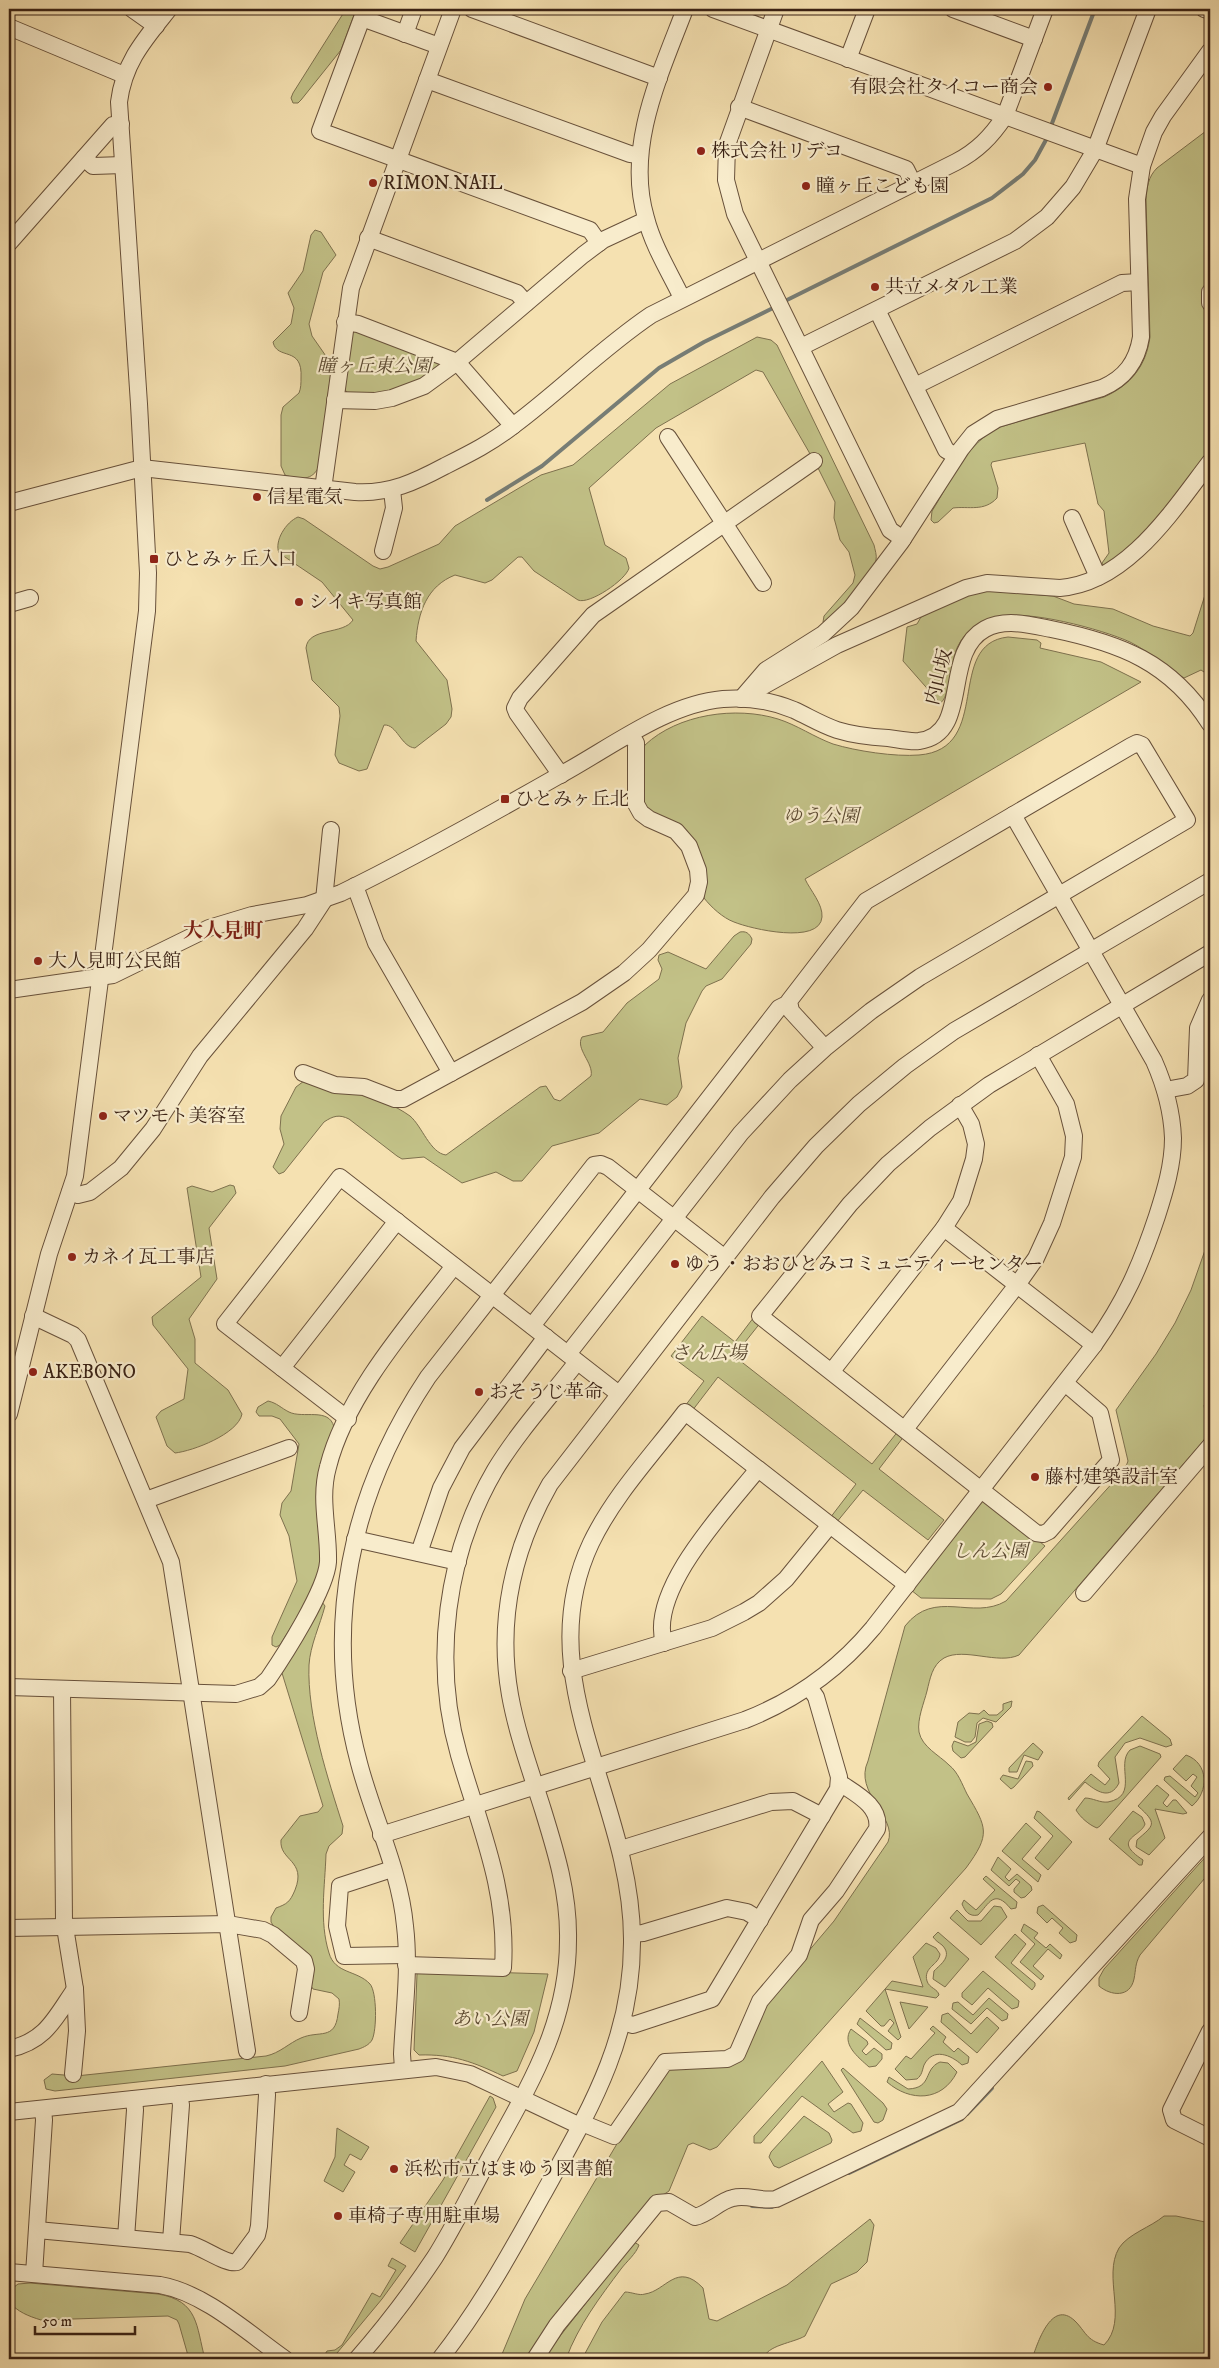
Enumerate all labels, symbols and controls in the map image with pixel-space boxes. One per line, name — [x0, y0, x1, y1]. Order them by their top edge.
place label: 有限会社タイコー商会 — [849, 76, 1038, 99]
marker: 有限会社タイコー商会 — [1042, 81, 1054, 93]
place label: 株式会社リデコ — [711, 140, 843, 163]
marker: 株式会社リデコ — [695, 145, 707, 157]
place label: RIMON NAIL — [383, 172, 503, 195]
place label: 瞳ヶ丘こども園 — [816, 175, 949, 198]
marker: RIMON NAIL — [367, 177, 379, 189]
marker: 瞳ヶ丘こども園 — [800, 180, 812, 192]
place label: 共立メタル工業 — [885, 276, 1018, 299]
marker: 共立メタル工業 — [869, 281, 881, 293]
park label: 瞳ヶ丘東公園 — [317, 355, 434, 378]
place label: 信星電気 — [267, 486, 343, 509]
marker: 信星電気 — [251, 491, 263, 503]
place label: ひとみヶ丘入口 — [164, 548, 297, 571]
marker: ひとみヶ丘入口 — [148, 553, 160, 565]
place label: シイキ写真館 — [309, 591, 422, 614]
marker: シイキ写真館 — [293, 596, 305, 608]
street label: 内山坂 — [921, 647, 957, 707]
place label: ひとみヶ丘北 — [515, 788, 629, 811]
marker: ひとみヶ丘北 — [499, 793, 511, 805]
park label: ゆう公園 — [783, 805, 862, 828]
district label: 大人見町 — [183, 919, 264, 944]
place label: 大人見町公民館 — [48, 950, 181, 973]
marker: 大人見町公民館 — [32, 955, 44, 967]
place label: マツモト美容室 — [113, 1105, 245, 1128]
marker: マツモト美容室 — [97, 1110, 109, 1122]
place label: カネイ瓦工事店 — [82, 1246, 215, 1269]
marker: カネイ瓦工事店 — [66, 1251, 78, 1263]
place label: ゆう・おおひとみコミュニティーセンター — [685, 1253, 1043, 1276]
marker: ゆう・おおひとみコミュニティーセンター — [669, 1258, 681, 1270]
park label: さん広場 — [671, 1342, 749, 1365]
place label: AKEBONO — [43, 1361, 136, 1384]
marker: AKEBONO — [27, 1366, 39, 1378]
place label: おそうじ革命 — [489, 1381, 603, 1404]
marker: おそうじ革命 — [473, 1386, 485, 1398]
place label: 藤村建築設計室 — [1045, 1466, 1178, 1489]
marker: 藤村建築設計室 — [1029, 1471, 1041, 1483]
park label: しん公園 — [952, 1540, 1031, 1563]
park label: あい公園 — [452, 2008, 531, 2031]
place label: 浜松市立はまゆう図書館 — [404, 2158, 613, 2181]
marker: 浜松市立はまゆう図書館 — [388, 2163, 400, 2175]
place label: 車椅子専用駐車場 — [348, 2205, 500, 2228]
marker: 車椅子専用駐車場 — [332, 2210, 344, 2222]
scale bar — [35, 2303, 135, 2335]
text: 50 m — [42, 2312, 72, 2331]

